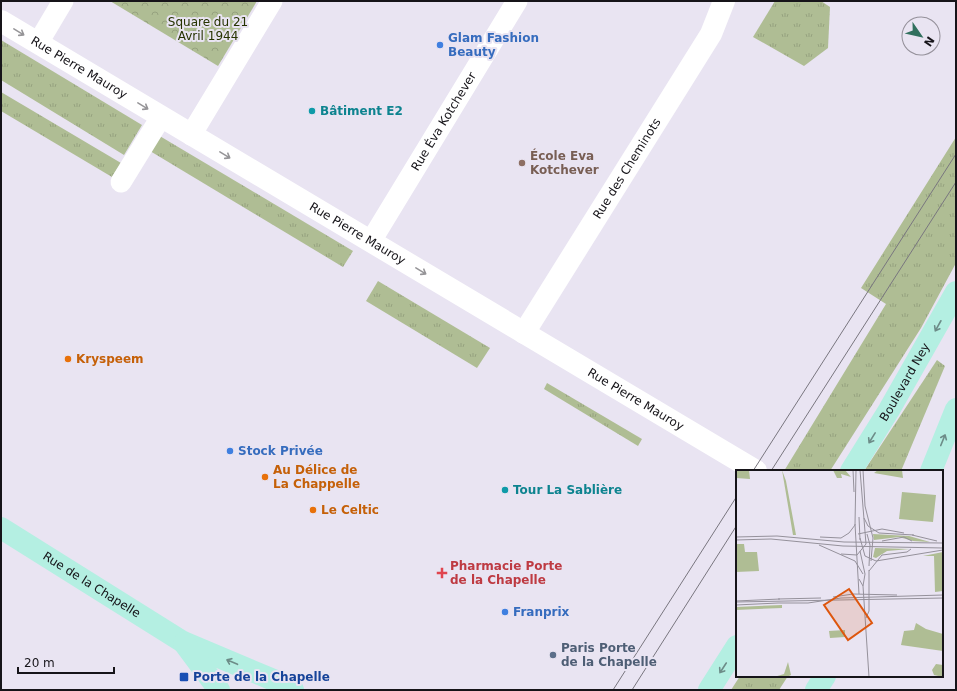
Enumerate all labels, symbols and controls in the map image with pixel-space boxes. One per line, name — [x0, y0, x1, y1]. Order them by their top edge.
park label: Square du 21 Avril 1944 — [168, 15, 248, 43]
north arrow — [901, 16, 941, 56]
one-way arrow — [13, 28, 25, 36]
place label: Glam Fashion Beauty — [448, 31, 539, 59]
street label: Rue Pierre Mauroy — [29, 34, 130, 102]
text: N — [921, 34, 937, 49]
marker: Glam Fashion Beauty — [435, 40, 445, 50]
street label: Rue Éva Kotchever — [408, 69, 479, 173]
one-way arrow — [137, 103, 149, 111]
place label: Bâtiment E2 — [320, 104, 403, 118]
marker: Bâtiment E2 — [307, 106, 317, 116]
street label: Rue des Cheminots — [590, 116, 664, 221]
place label: École Eva Kotchever — [530, 148, 599, 177]
one-way arrow — [219, 152, 231, 160]
marker: École Eva Kotchever — [517, 158, 527, 168]
street label: Rue Pierre Mauroy — [307, 199, 408, 268]
one-way arrow — [415, 268, 427, 276]
one-way arrow — [933, 320, 941, 332]
street label: Boulevard Ney — [877, 340, 933, 424]
place label: Kryspeem — [76, 352, 144, 366]
marker: Kryspeem — [63, 354, 73, 364]
street label: Rue Pierre Mauroy — [585, 365, 686, 433]
one-way arrow — [867, 432, 875, 444]
one-way arrow — [940, 434, 948, 446]
place label: Stock Privée — [238, 444, 323, 458]
marker: Stock Privée — [225, 446, 235, 456]
place label: Au Délice de La Chappelle — [273, 463, 360, 491]
inset map — [736, 470, 943, 677]
marker: Au Délice de La Chappelle — [260, 472, 270, 482]
place label: Tour La Sablière — [513, 483, 622, 497]
marker: Tour La Sablière — [500, 485, 510, 495]
place label: Le Celtic — [321, 503, 379, 517]
marker: Le Celtic — [308, 505, 318, 515]
street label: Rue de la Chapelle — [40, 549, 143, 621]
place label: Pharmacie Porte de la Chapelle — [450, 559, 562, 587]
marker: Pharmacie Porte de la Chapelle — [437, 568, 447, 578]
place label: Franprix — [513, 605, 570, 619]
marker: Franprix — [500, 607, 510, 617]
place label: Paris Porte de la Chapelle — [561, 641, 657, 669]
scale bar — [18, 649, 114, 675]
marker: Paris Porte de la Chapelle — [548, 650, 558, 660]
text: 20 m — [24, 656, 55, 670]
one-way arrow — [227, 658, 239, 666]
one-way arrow — [719, 662, 727, 673]
place label: Porte de la Chapelle — [193, 670, 330, 684]
marker: Porte de la Chapelle — [178, 671, 190, 683]

